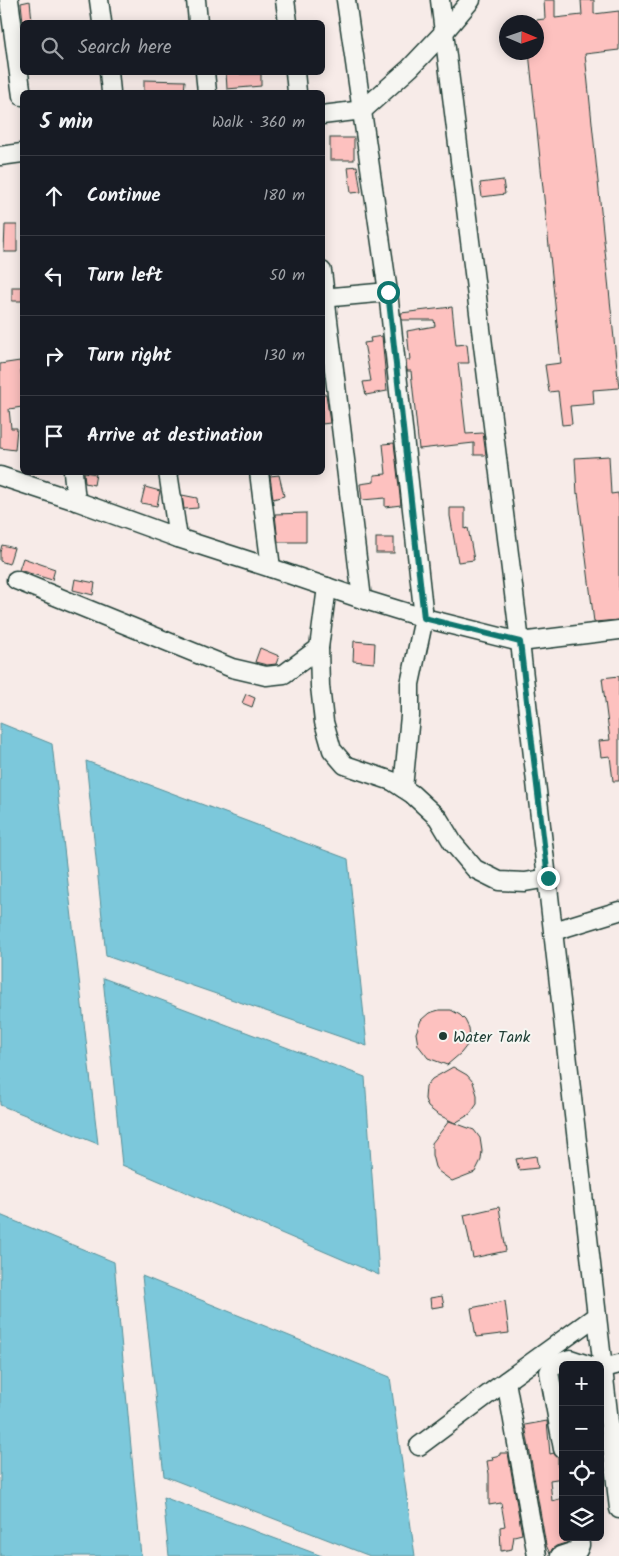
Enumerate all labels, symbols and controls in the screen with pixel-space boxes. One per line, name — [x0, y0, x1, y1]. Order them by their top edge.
north arrow — [499, 15, 544, 60]
search box — [20, 20, 325, 75]
text: Search here — [78, 33, 172, 63]
icon: search — [38, 34, 66, 62]
text: 5 min — [40, 106, 93, 139]
text: Walk · 360 m — [212, 110, 305, 135]
text: Continue — [87, 181, 160, 211]
icon: ahead — [40, 182, 68, 210]
text: 180 m — [263, 183, 305, 208]
text: Turn left — [87, 261, 162, 291]
icon: left — [40, 262, 68, 290]
text: 50 m — [269, 263, 305, 288]
route start — [377, 281, 400, 304]
text: Turn right — [87, 341, 172, 371]
icon: right — [40, 342, 68, 370]
text: 130 m — [264, 343, 305, 368]
text: Arrive at destination — [87, 421, 263, 451]
icon: arrive — [40, 422, 68, 450]
route end — [537, 867, 560, 890]
place label: Water Tank — [453, 1025, 531, 1050]
marker: Water Tank — [437, 1030, 449, 1042]
map controls — [559, 1361, 604, 1541]
button: + — [559, 1361, 604, 1406]
button: − — [559, 1406, 604, 1451]
button: locate — [559, 1451, 604, 1496]
button: layers — [559, 1496, 604, 1541]

